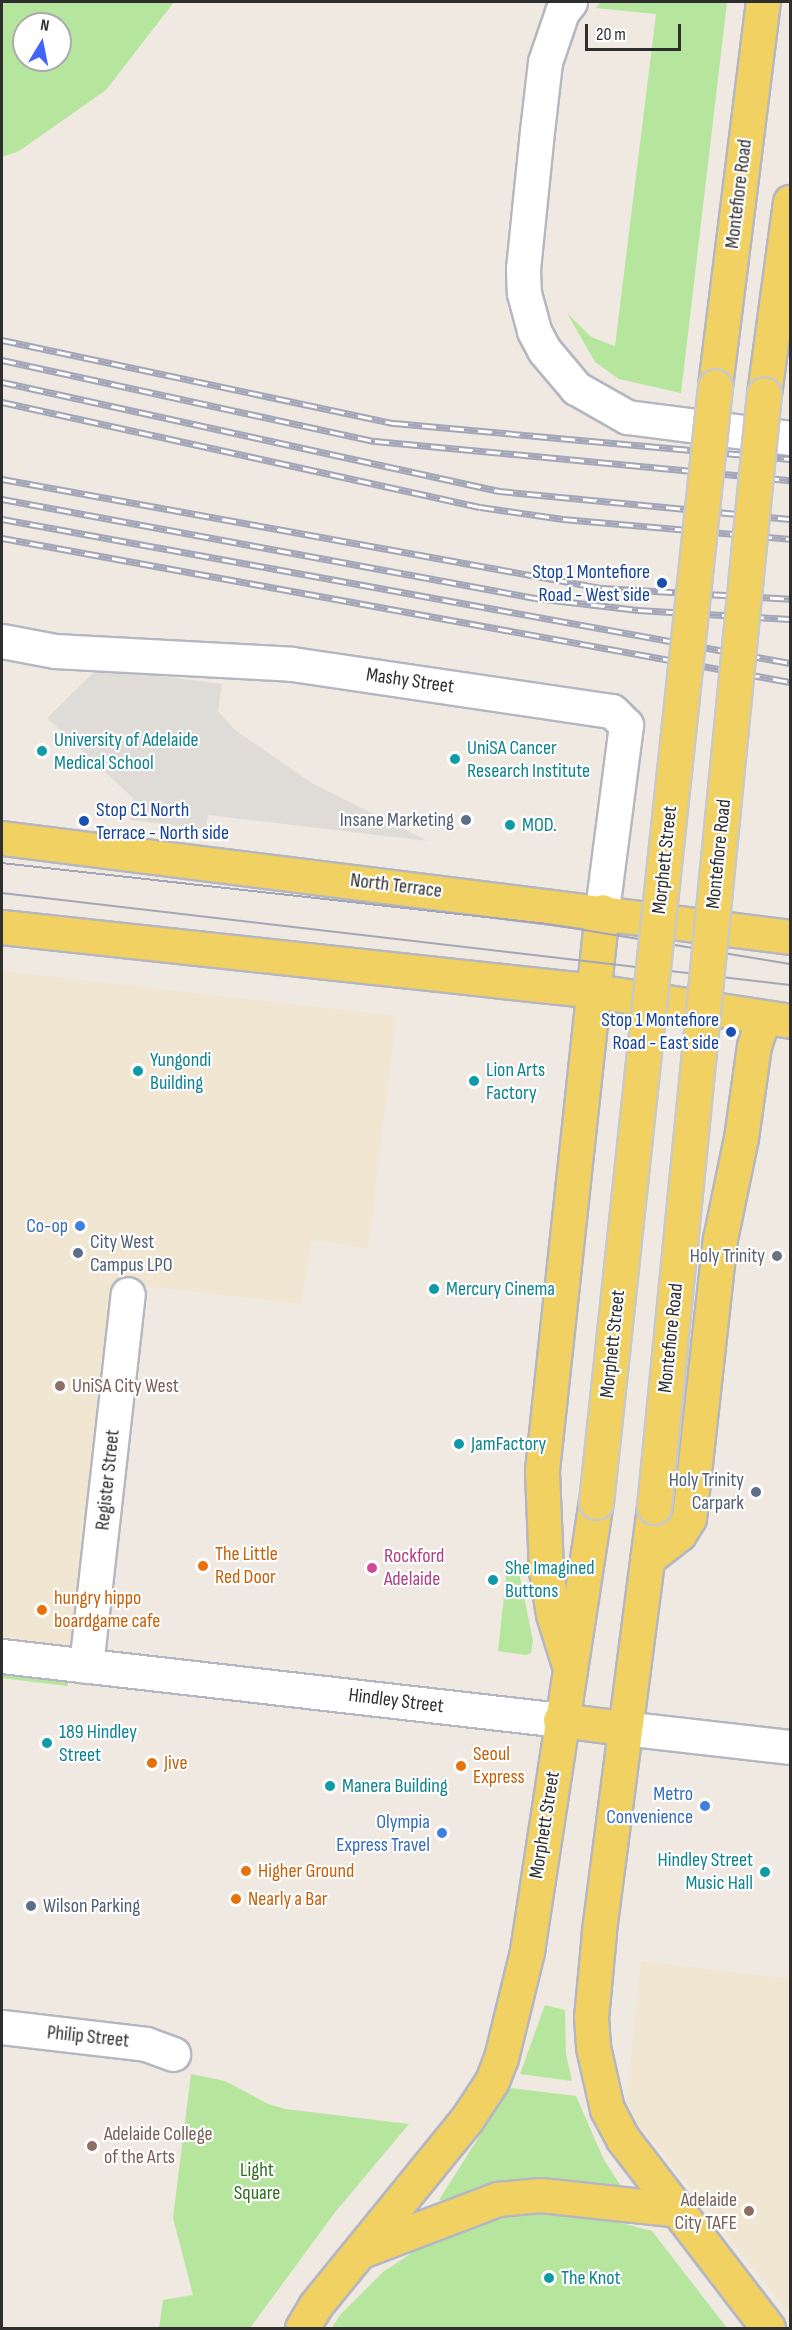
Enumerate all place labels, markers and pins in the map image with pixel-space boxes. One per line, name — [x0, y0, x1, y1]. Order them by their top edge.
place label: Stop 1 Montefiore Road - West side — [532, 560, 650, 607]
marker: Stop 1 Montefiore Road - West side — [655, 576, 669, 590]
place label: University of Adelaide Medical School — [54, 728, 199, 775]
place label: UniSA Cancer Research Institute — [467, 736, 590, 783]
marker: University of Adelaide Medical School — [35, 744, 49, 758]
marker: UniSA Cancer Research Institute — [448, 752, 462, 766]
place label: Stop C1 North Terrace - North side — [96, 798, 229, 845]
place label: Insane Marketing — [340, 808, 454, 832]
marker: Insane Marketing — [459, 813, 473, 827]
place label: MOD. — [522, 813, 557, 837]
marker: Stop C1 North Terrace - North side — [77, 814, 91, 828]
marker: MOD. — [503, 818, 517, 832]
place label: Stop 1 Montefiore Road - East side — [601, 1008, 719, 1055]
marker: Stop 1 Montefiore Road - East side — [724, 1025, 738, 1039]
place label: Yungondi Building — [150, 1048, 211, 1095]
place label: Lion Arts Factory — [486, 1058, 545, 1105]
marker: Yungondi Building — [131, 1064, 145, 1078]
marker: Lion Arts Factory — [467, 1074, 481, 1088]
place label: Co-op — [26, 1214, 68, 1238]
marker: Co-op — [73, 1219, 87, 1233]
place label: City West Campus LPO — [90, 1230, 173, 1277]
place label: Holy Trinity — [690, 1244, 765, 1268]
marker: City West Campus LPO — [71, 1246, 85, 1260]
marker: Holy Trinity — [770, 1249, 784, 1263]
place label: Mercury Cinema — [446, 1277, 555, 1301]
marker: Mercury Cinema — [427, 1282, 441, 1296]
place label: UniSA City West — [72, 1374, 179, 1398]
marker: UniSA City West — [53, 1379, 67, 1393]
place label: JamFactory — [471, 1432, 546, 1456]
marker: JamFactory — [452, 1437, 466, 1451]
place label: Holy Trinity Carpark — [669, 1468, 744, 1515]
marker: Holy Trinity Carpark — [749, 1485, 763, 1499]
place label: The Little Red Door — [215, 1542, 278, 1589]
place label: Rockford Adelaide — [384, 1544, 444, 1591]
place label: She Imagined Buttons — [505, 1556, 595, 1603]
marker: The Little Red Door — [196, 1559, 210, 1573]
marker: Rockford Adelaide — [365, 1561, 379, 1575]
marker: She Imagined Buttons — [486, 1573, 500, 1587]
place label: hungry hippo boardgame cafe — [54, 1586, 160, 1633]
marker: hungry hippo boardgame cafe — [35, 1603, 49, 1617]
place label: 189 Hindley Street — [59, 1720, 137, 1767]
marker: 189 Hindley Street — [40, 1736, 54, 1750]
place label: Seoul Express — [473, 1742, 525, 1789]
place label: Jive — [164, 1751, 187, 1775]
marker: Jive — [145, 1756, 159, 1770]
marker: Seoul Express — [454, 1759, 468, 1773]
place label: Manera Building — [342, 1774, 448, 1798]
marker: Manera Building — [323, 1779, 337, 1793]
place label: Metro Convenience — [606, 1782, 693, 1829]
marker: Metro Convenience — [698, 1799, 712, 1813]
place label: Olympia Express Travel — [336, 1810, 430, 1857]
marker: Olympia Express Travel — [435, 1826, 449, 1840]
place label: Hindley Street Music Hall — [658, 1848, 753, 1895]
place label: Higher Ground — [258, 1859, 354, 1883]
marker: Higher Ground — [239, 1864, 253, 1878]
marker: Hindley Street Music Hall — [758, 1865, 772, 1879]
place label: Nearly a Bar — [248, 1887, 328, 1911]
marker: Nearly a Bar — [229, 1892, 243, 1906]
place label: Wilson Parking — [43, 1894, 140, 1918]
marker: Wilson Parking — [24, 1899, 38, 1913]
place label: Adelaide College of the Arts — [104, 2122, 213, 2169]
marker: Adelaide College of the Arts — [85, 2139, 99, 2153]
place label: Adelaide City TAFE — [675, 2188, 737, 2235]
marker: Adelaide City TAFE — [742, 2204, 756, 2218]
place label: The Knot — [561, 2266, 621, 2290]
marker: The Knot — [542, 2271, 556, 2285]

